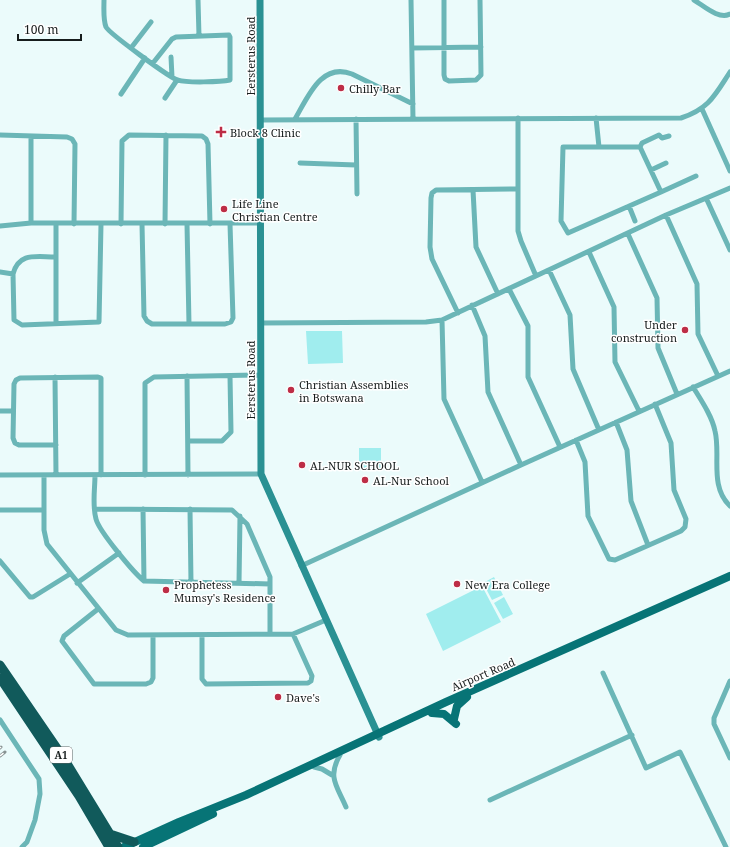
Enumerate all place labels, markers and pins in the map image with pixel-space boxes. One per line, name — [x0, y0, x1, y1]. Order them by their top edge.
place label: Chilly Bar — [349, 81, 402, 96]
marker: Chilly Bar — [336, 83, 346, 93]
place label: Block 8 Clinic — [230, 125, 300, 140]
marker: Block 8 Clinic — [215, 126, 227, 138]
place label: Life Line Christian Centre — [232, 196, 318, 224]
marker: Life Line Christian Centre — [219, 204, 229, 214]
place label: Under construction — [611, 317, 678, 345]
marker: Under construction — [680, 325, 690, 335]
place label: Christian Assemblies in Botswana — [299, 377, 408, 405]
marker: Christian Assemblies in Botswana — [286, 385, 296, 395]
place label: AL-NUR SCHOOL — [310, 458, 399, 473]
marker: AL-NUR SCHOOL — [297, 460, 307, 470]
place label: AL-Nur School — [373, 473, 450, 488]
marker: AL-Nur School — [360, 475, 370, 485]
place label: Prophetess Mumsy's Residence — [174, 577, 276, 605]
place label: New Era College — [465, 577, 550, 592]
marker: New Era College — [452, 579, 462, 589]
marker: Prophetess Mumsy's Residence — [161, 585, 171, 595]
place label: Dave's — [286, 690, 320, 705]
marker: Dave's — [273, 692, 283, 702]

